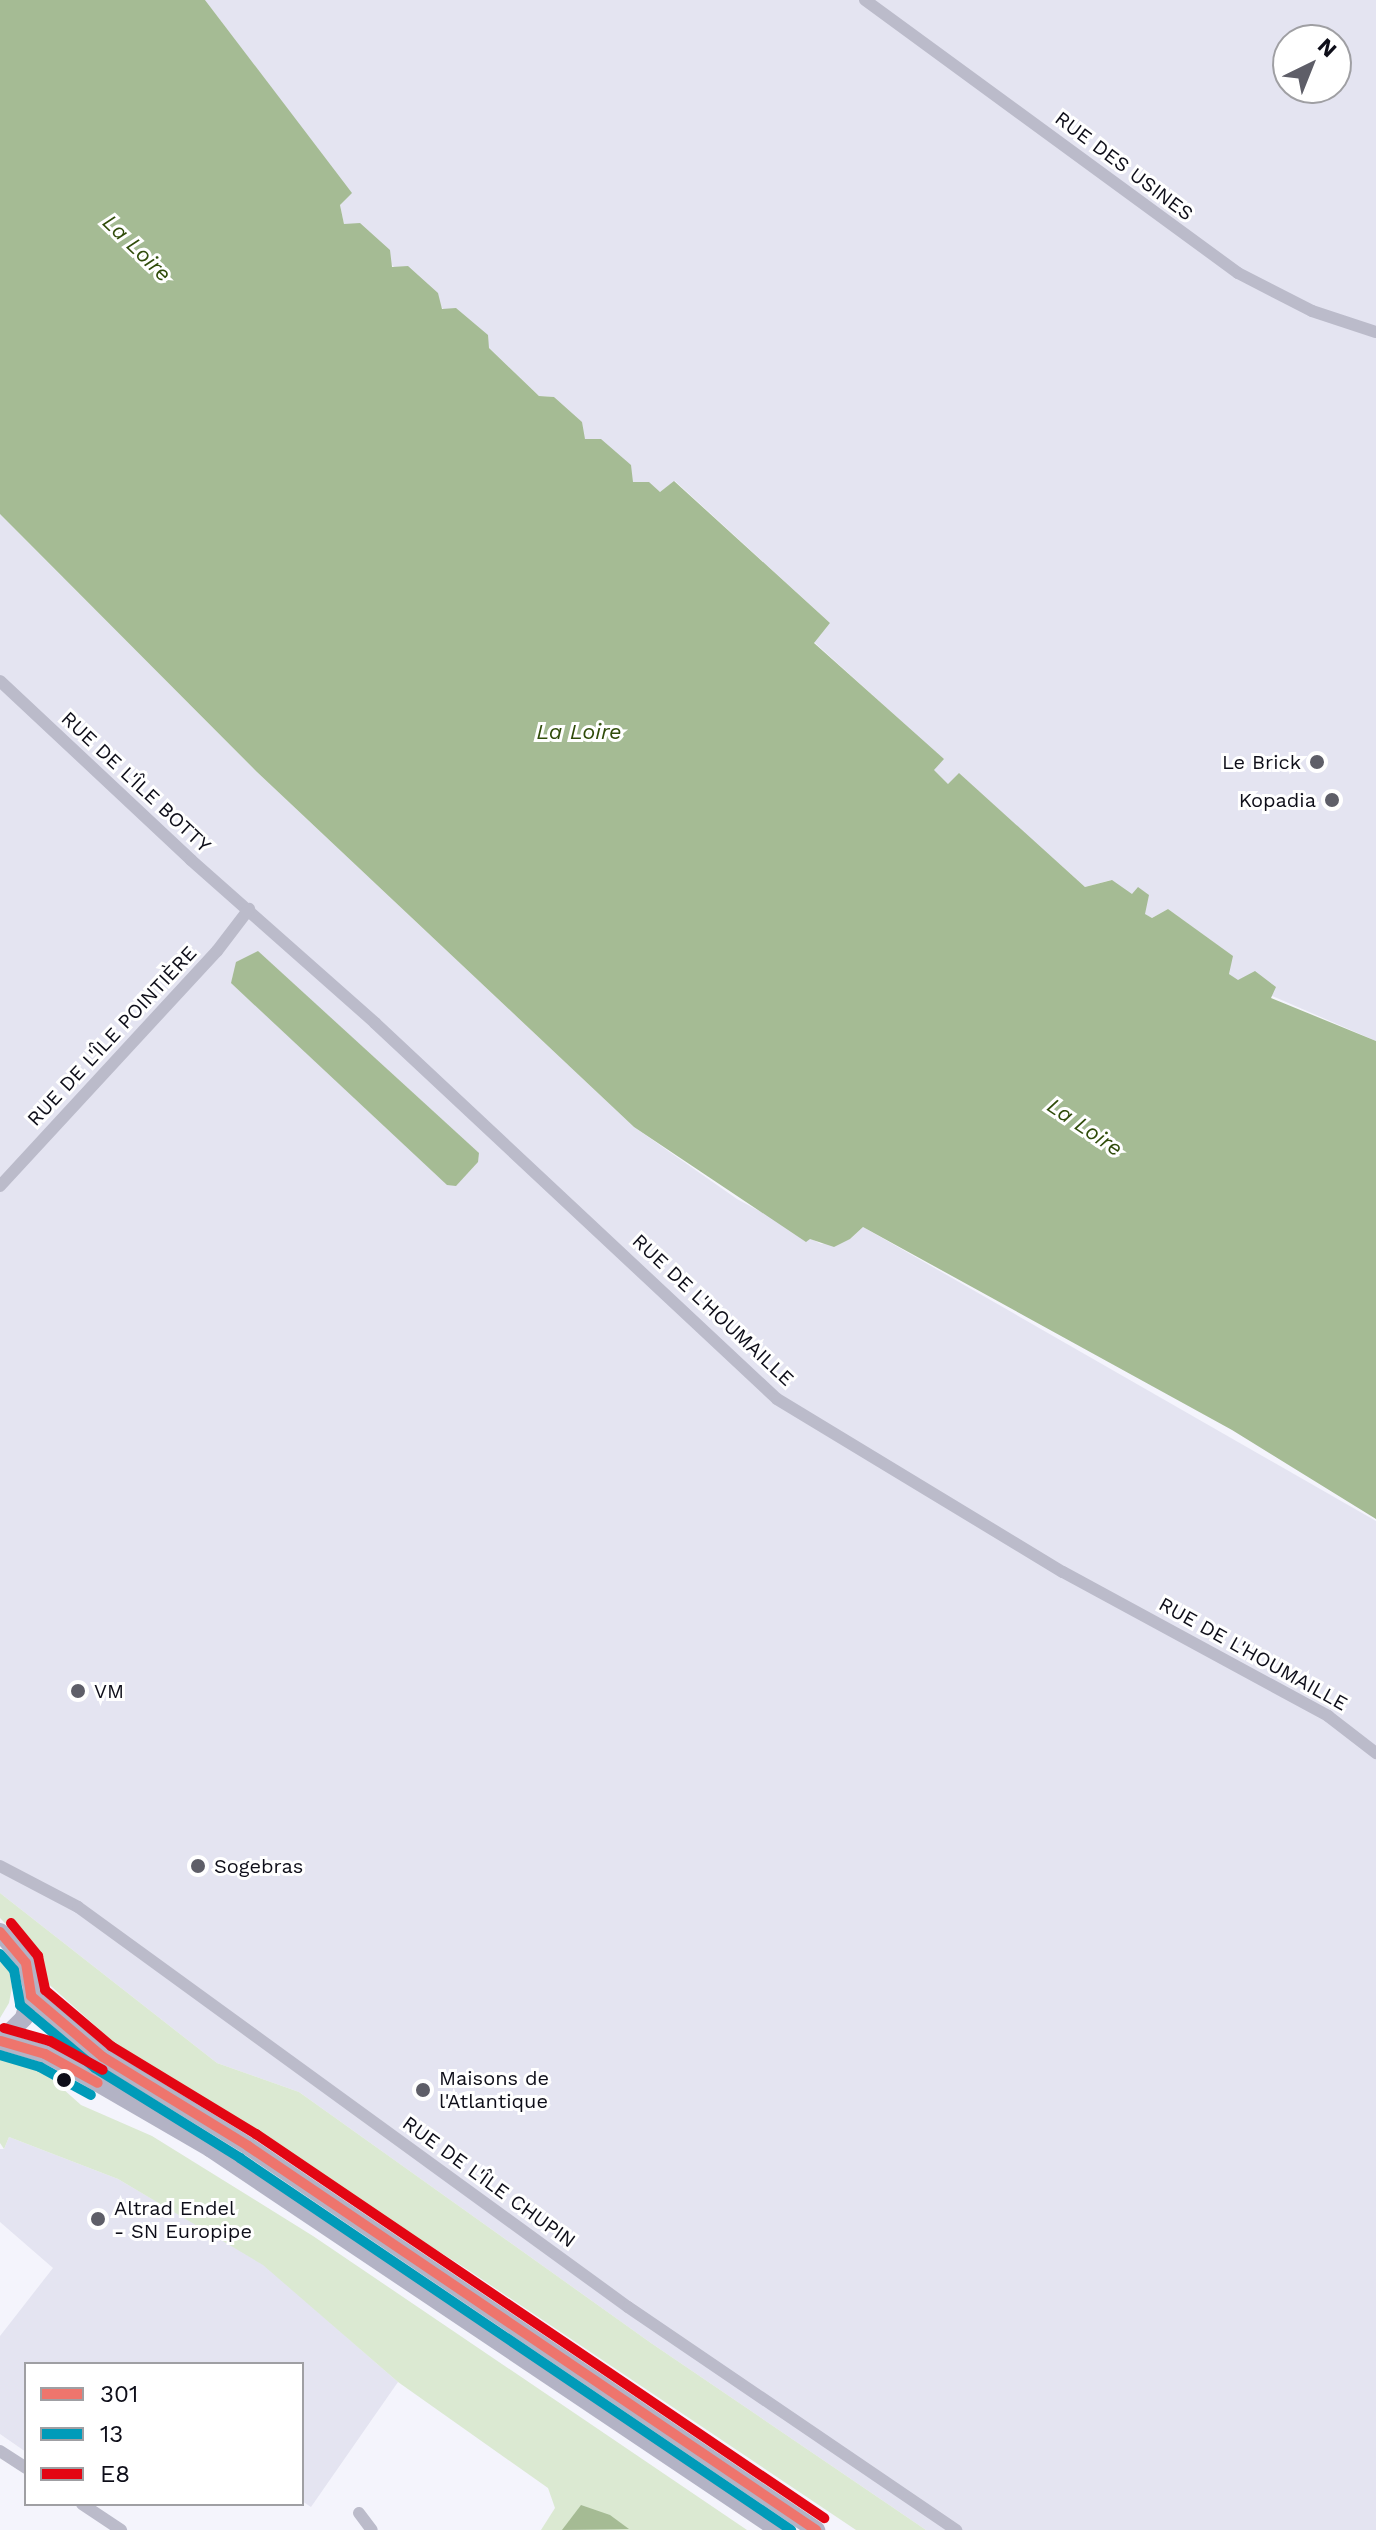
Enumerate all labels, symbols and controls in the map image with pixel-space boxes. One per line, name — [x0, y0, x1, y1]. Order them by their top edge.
north arrow — [1272, 24, 1352, 104]
text: N — [1313, 33, 1342, 62]
street label: RUE DES USINES — [1050, 106, 1198, 226]
water label: La Loire — [97, 209, 177, 287]
street label: RUE DE L'ÎLE BOTTY — [56, 706, 216, 858]
water label: La Loire — [536, 719, 622, 745]
place label: Le Brick — [1222, 750, 1301, 774]
marker: Le Brick — [1308, 753, 1326, 771]
place label: Kopadia — [1239, 788, 1316, 812]
marker: Kopadia — [1323, 791, 1341, 809]
street label: RUE DE L'ÎLE POINTIÈRE — [22, 941, 202, 1131]
water label: La Loire — [1042, 1092, 1128, 1162]
street label: RUE DE L'HOUMAILLE — [627, 1229, 799, 1391]
street label: RUE DE L'HOUMAILLE — [1154, 1592, 1352, 1716]
place label: VM — [94, 1679, 124, 1703]
marker: VM — [69, 1682, 87, 1700]
place label: Sogebras — [214, 1854, 303, 1878]
marker: Sogebras — [189, 1857, 207, 1875]
place label: Maisons de l'Atlantique — [439, 2066, 549, 2113]
unlabelled marker — [56, 2072, 72, 2088]
marker: Maisons de l'Atlantique — [414, 2081, 432, 2099]
street label: RUE DE L'ÎLE CHUPIN — [398, 2111, 580, 2253]
place label: Altrad Endel - SN Europipe — [114, 2196, 252, 2243]
marker: Altrad Endel - SN Europipe — [89, 2210, 107, 2228]
legend — [24, 2362, 304, 2506]
text: 301 — [100, 2380, 138, 2408]
text: 13 — [100, 2420, 123, 2448]
text: E8 — [100, 2460, 130, 2488]

